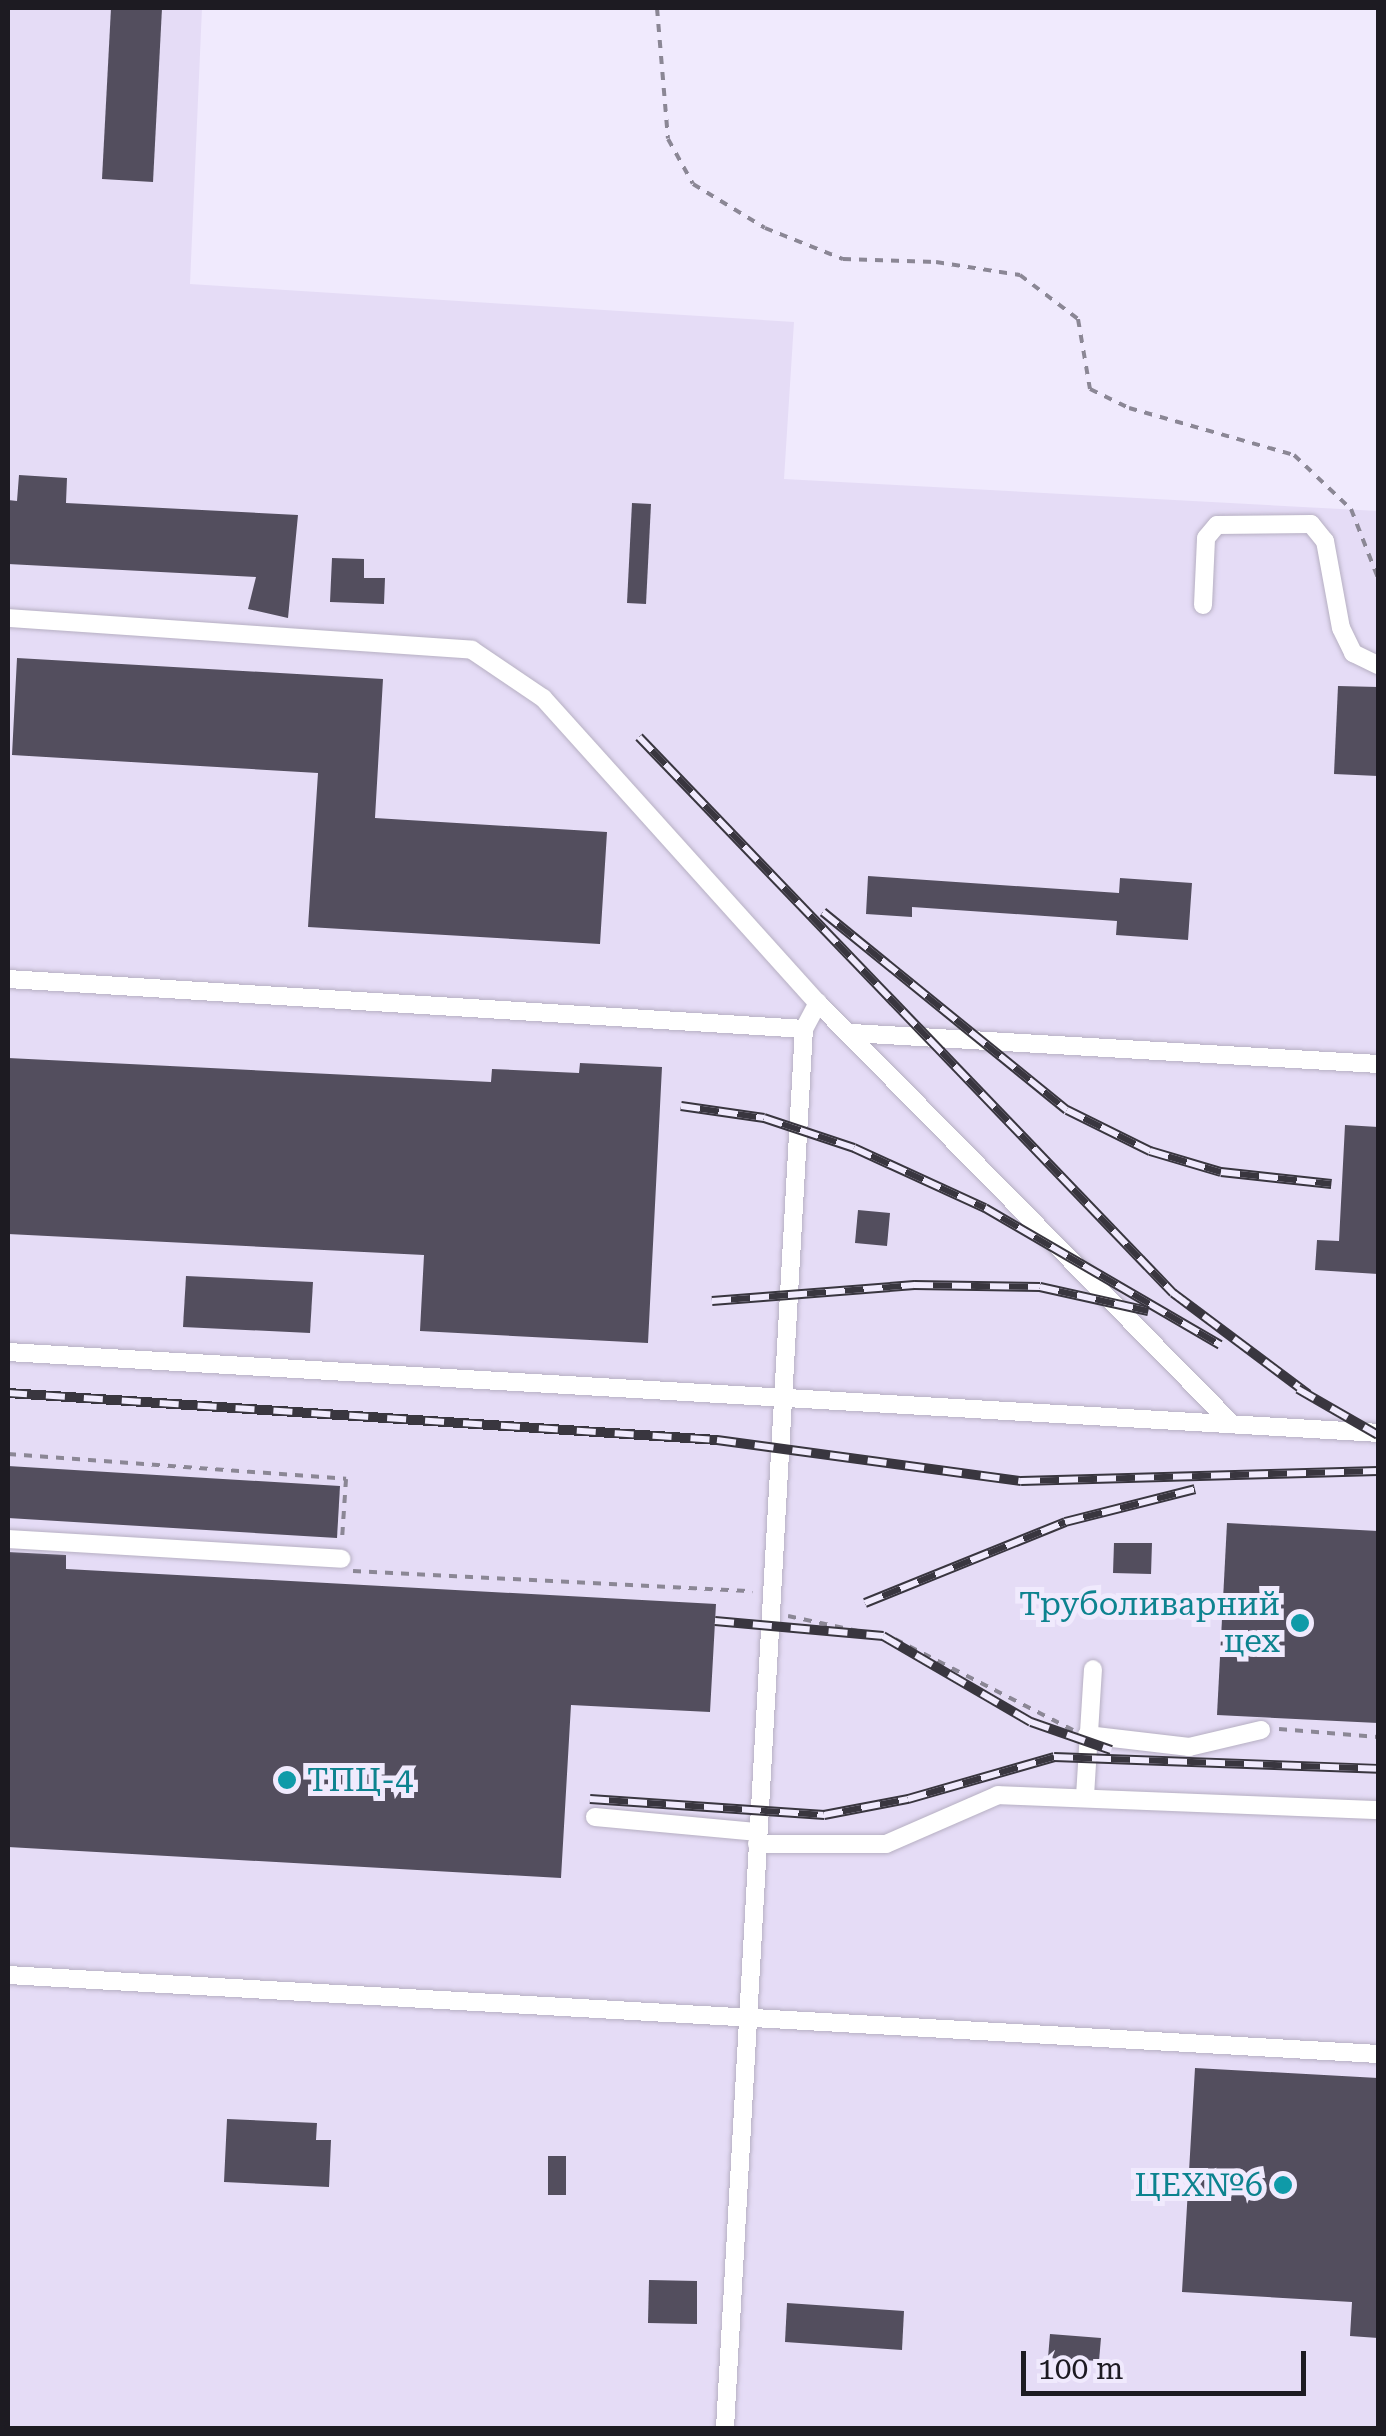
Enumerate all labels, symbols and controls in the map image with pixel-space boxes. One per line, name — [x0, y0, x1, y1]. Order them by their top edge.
place label: Труболиварний цех — [1019, 1586, 1280, 1661]
marker: Труболиварний цех — [1289, 1612, 1311, 1634]
place label: ТПЦ-4 — [307, 1761, 413, 1799]
marker: ТПЦ-4 — [276, 1769, 298, 1791]
place label: ЦЕХ№6 — [1134, 2166, 1263, 2204]
marker: ЦЕХ№6 — [1272, 2174, 1294, 2196]
scale bar — [1026, 2331, 1311, 2393]
text: 100 m — [1038, 2351, 1123, 2386]

